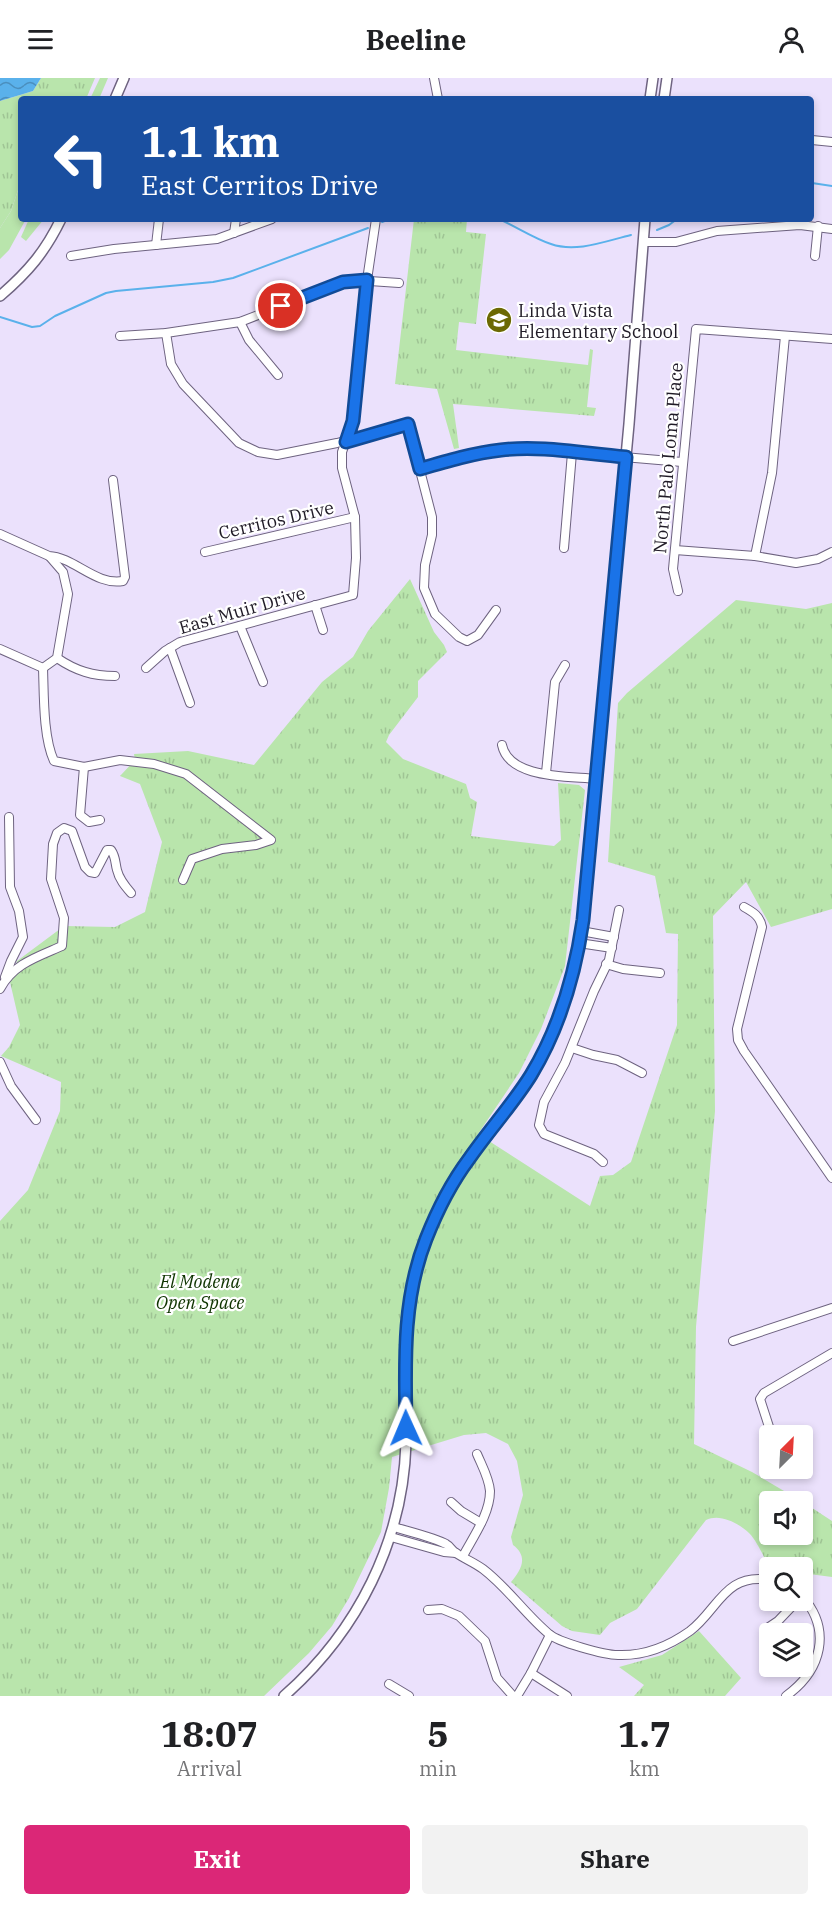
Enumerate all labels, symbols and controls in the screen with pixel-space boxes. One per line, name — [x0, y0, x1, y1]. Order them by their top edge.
text: Beeline — [366, 22, 466, 57]
icon: menu — [24, 23, 57, 56]
icon: person — [775, 23, 808, 56]
text: 1.1 km — [141, 114, 280, 169]
icon: left — [42, 120, 120, 198]
text: East Cerritos Drive — [141, 167, 378, 202]
pin — [255, 280, 306, 331]
icon: arrive — [264, 289, 297, 322]
place label: Linda Vista Elementary School — [518, 299, 678, 343]
school or university icon: Linda Vista Elementary School — [484, 305, 514, 335]
street label: North Palo Loma Place — [648, 361, 688, 555]
street label: Cerritos Drive — [216, 496, 336, 544]
street label: East Muir Drive — [176, 581, 308, 639]
park label: El Modena Open Space — [156, 1270, 244, 1314]
position arrow — [374, 1396, 438, 1460]
north arrow — [759, 1425, 813, 1479]
map controls — [759, 1425, 813, 1677]
button: sound — [759, 1491, 813, 1545]
button: search — [759, 1557, 813, 1611]
button: layers — [759, 1623, 813, 1677]
text: 18:07 — [161, 1710, 258, 1757]
text: 5 — [427, 1710, 449, 1757]
text: 1.7 — [618, 1710, 671, 1757]
text: Arrival — [177, 1755, 242, 1782]
text: min — [419, 1755, 457, 1782]
text: km — [629, 1755, 660, 1782]
button: Exit — [24, 1825, 410, 1894]
button: Share — [422, 1825, 808, 1894]

